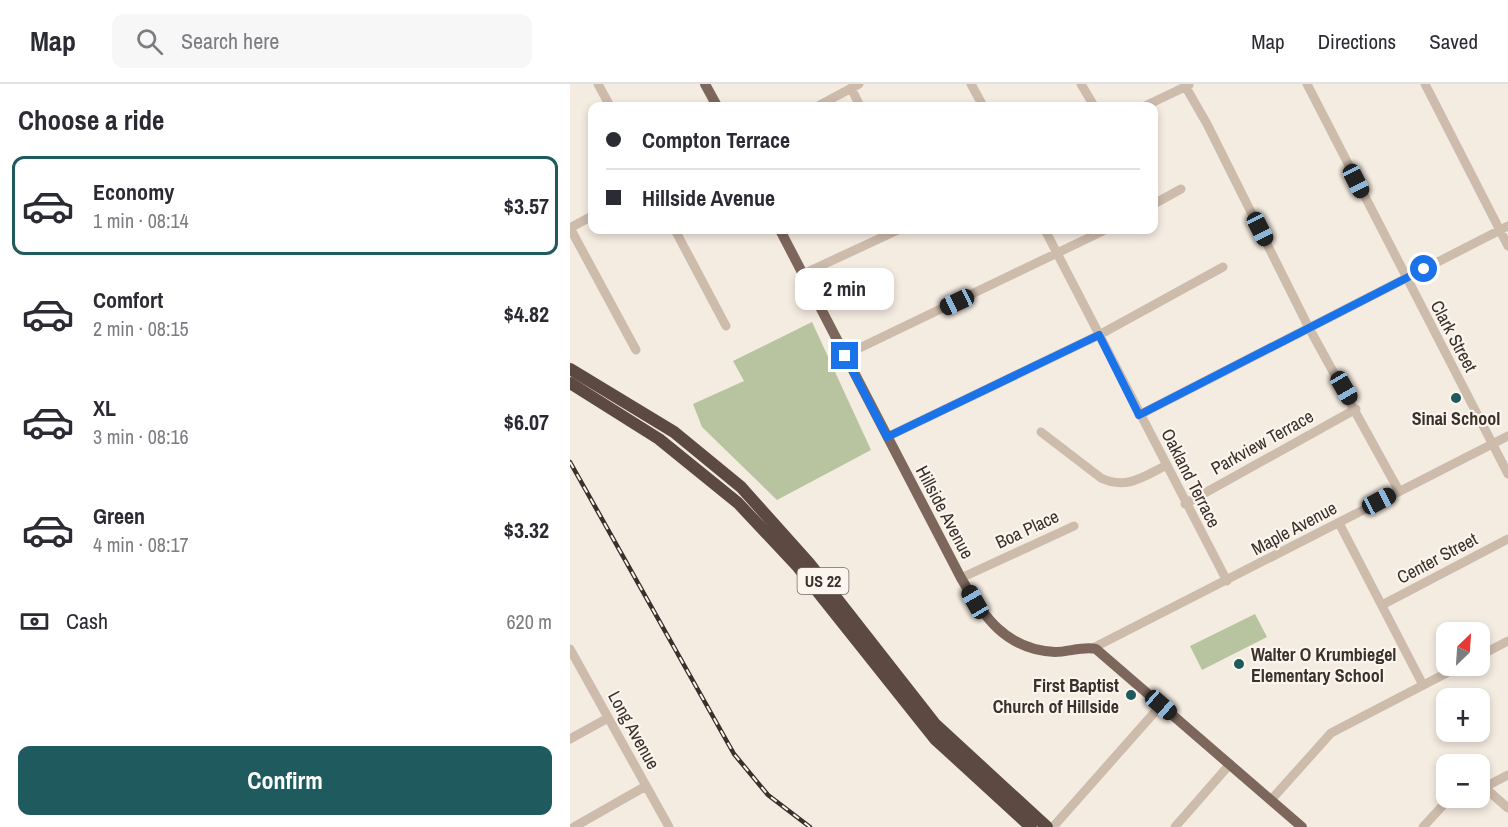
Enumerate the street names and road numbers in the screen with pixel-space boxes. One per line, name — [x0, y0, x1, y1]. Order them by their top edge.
street label: Clark Street — [1425, 296, 1483, 376]
street label: Parkview Terrace — [1206, 403, 1318, 481]
street label: Oakland Terrace — [1155, 424, 1227, 532]
street label: Hillside Avenue — [910, 461, 980, 563]
street label: Maple Avenue — [1247, 495, 1341, 561]
street label: Boa Place — [991, 503, 1063, 555]
street label: Center Street — [1392, 526, 1482, 590]
road number: US 22 — [798, 568, 848, 594]
street label: Long Avenue — [602, 686, 666, 774]

